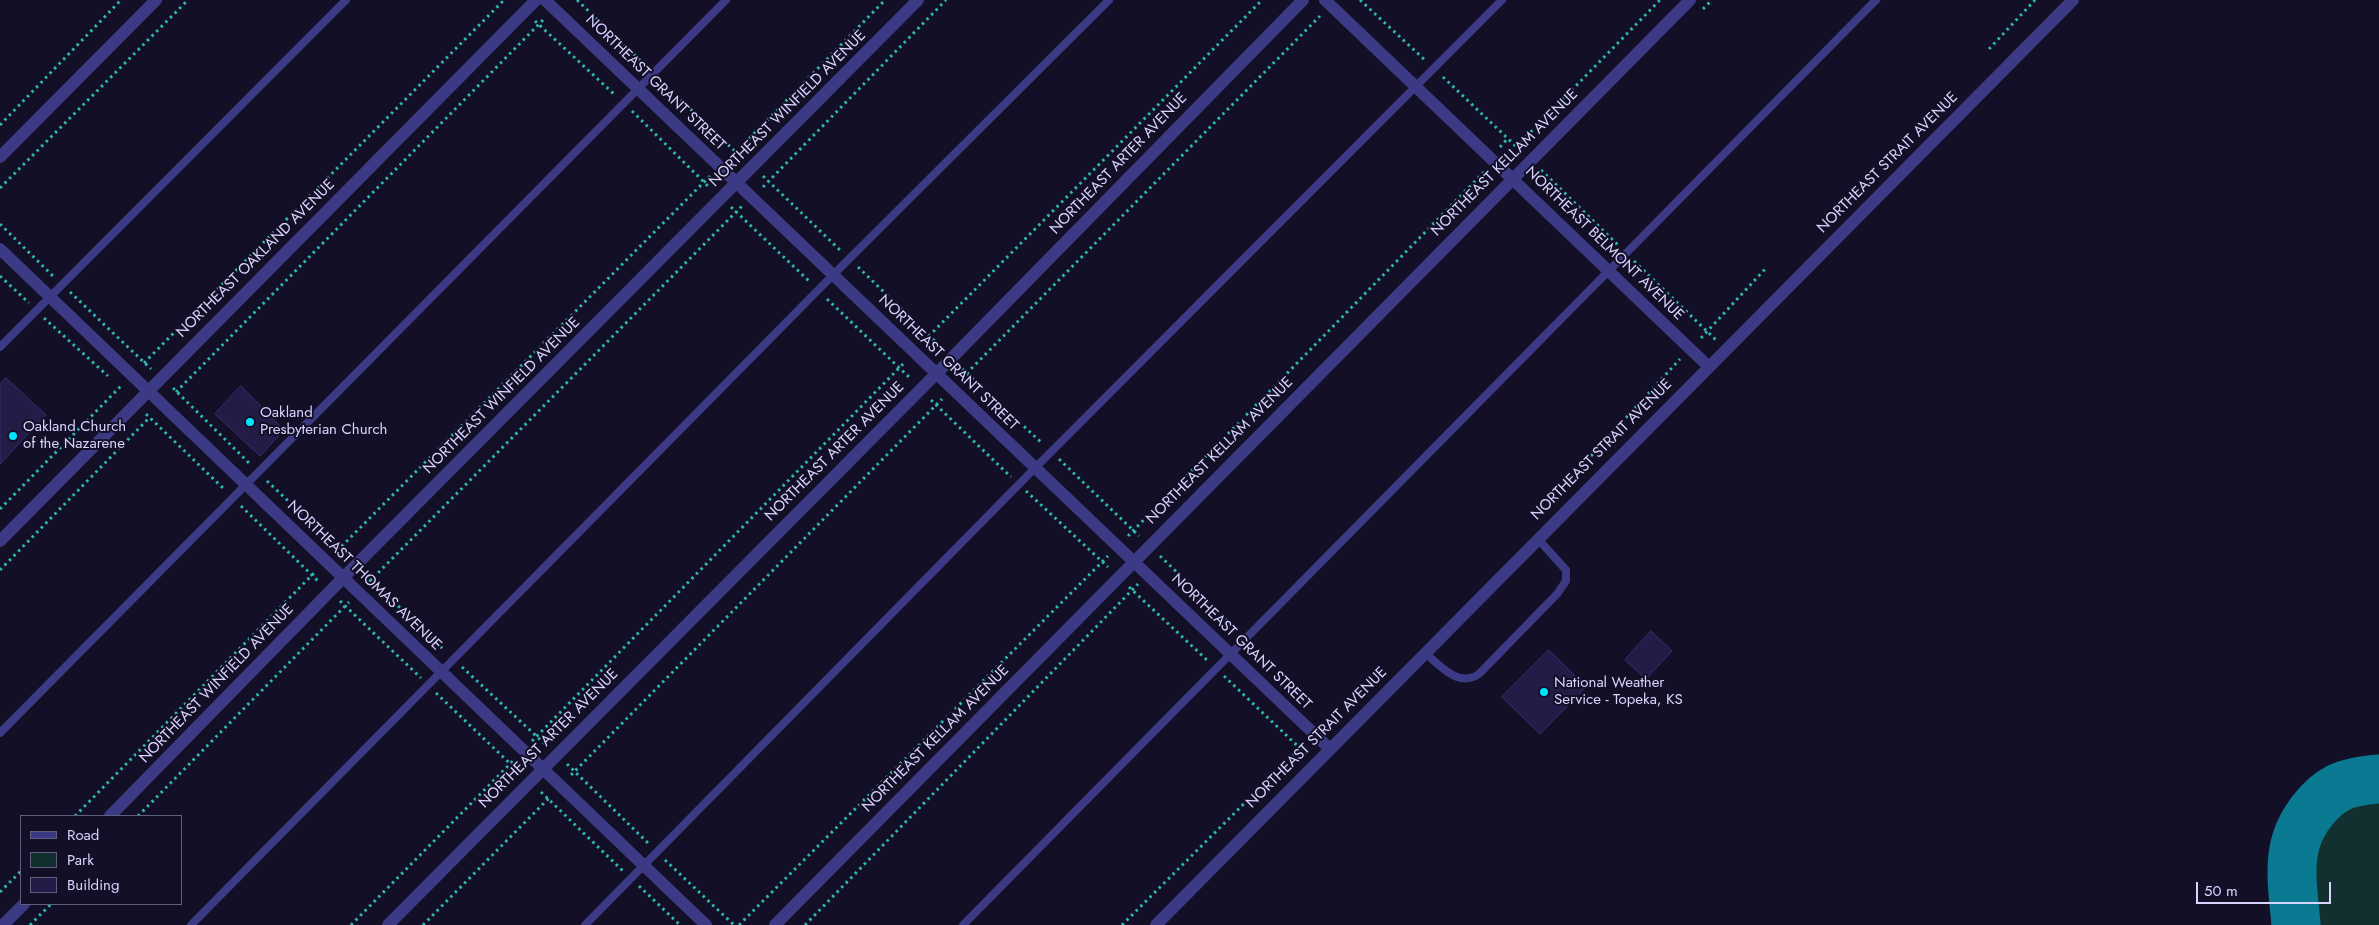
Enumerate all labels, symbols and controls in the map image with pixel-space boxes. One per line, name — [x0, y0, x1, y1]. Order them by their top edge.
street label: NORTHEAST GRANT STREET — [581, 11, 729, 155]
street label: NORTHEAST WINFIELD AVENUE — [706, 27, 870, 191]
street label: NORTHEAST KELLAM AVENUE — [1428, 86, 1582, 240]
street label: NORTHEAST STRAIT AVENUE — [1814, 89, 1962, 237]
street label: NORTHEAST ARTER AVENUE — [1047, 90, 1191, 238]
street label: NORTHEAST BELMONT AVENUE — [1521, 163, 1687, 325]
street label: NORTHEAST OAKLAND AVENUE — [173, 176, 339, 342]
street label: NORTHEAST GRANT STREET — [874, 291, 1022, 435]
street label: NORTHEAST WINFIELD AVENUE — [420, 314, 584, 478]
street label: NORTHEAST KELLAM AVENUE — [1143, 374, 1297, 528]
street label: NORTHEAST STRAIT AVENUE — [1528, 376, 1676, 524]
street label: NORTHEAST ARTER AVENUE — [762, 379, 908, 525]
place label: Oakland Presbyterian Church — [260, 404, 387, 439]
marker: Oakland Presbyterian Church — [244, 416, 256, 428]
place label: Oakland Church of the Nazarene — [23, 418, 126, 453]
marker: Oakland Church of the Nazarene — [7, 430, 19, 442]
street label: NORTHEAST THOMAS AVENUE — [283, 497, 445, 655]
street label: NORTHEAST GRANT STREET — [1167, 570, 1315, 714]
street label: NORTHEAST WINFIELD AVENUE — [136, 601, 298, 767]
street label: NORTHEAST KELLAM AVENUE — [859, 662, 1013, 816]
street label: NORTHEAST STRAIT AVENUE — [1243, 664, 1391, 812]
street label: NORTHEAST ARTER AVENUE — [476, 666, 622, 812]
place label: National Weather Service - Topeka, KS — [1554, 674, 1683, 709]
marker: National Weather Service - Topeka, KS — [1538, 686, 1550, 698]
legend — [20, 815, 182, 905]
text: Road — [67, 824, 99, 846]
text: Park — [67, 849, 94, 871]
scale bar — [2199, 872, 2334, 904]
text: Building — [67, 874, 119, 896]
text: 50 m — [2204, 880, 2238, 902]

